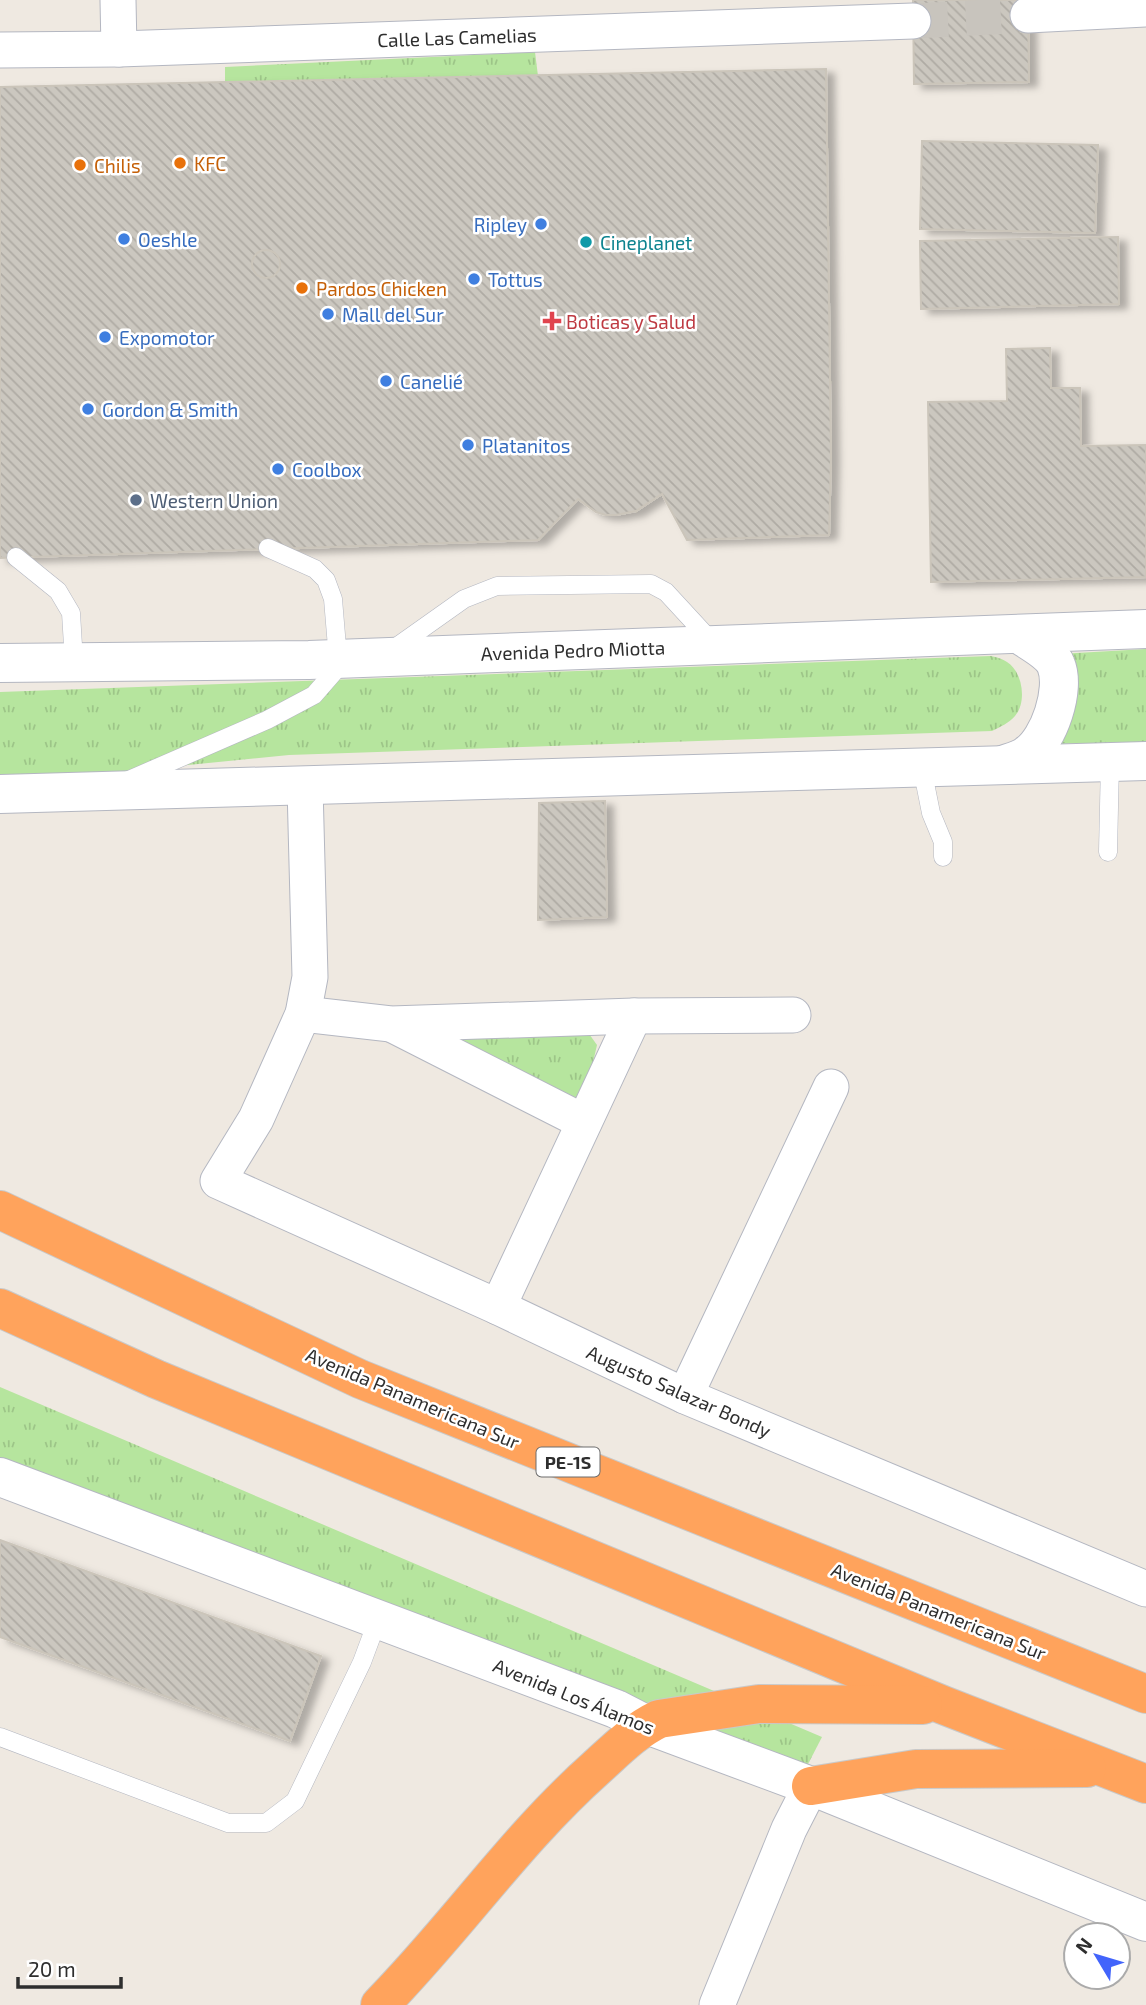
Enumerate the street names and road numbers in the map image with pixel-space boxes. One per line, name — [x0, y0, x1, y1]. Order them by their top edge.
street label: Calle Las Camelias — [377, 23, 537, 51]
street label: Avenida Pedro Miotta — [480, 635, 666, 665]
street label: Augusto Salazar Bondy — [583, 1340, 775, 1442]
street label: Avenida Panamericana Sur — [303, 1343, 524, 1454]
road number: PE-1S — [536, 1448, 600, 1476]
street label: Avenida Panamericana Sur — [828, 1557, 1050, 1665]
street label: Avenida Los Álamos — [490, 1653, 658, 1739]

